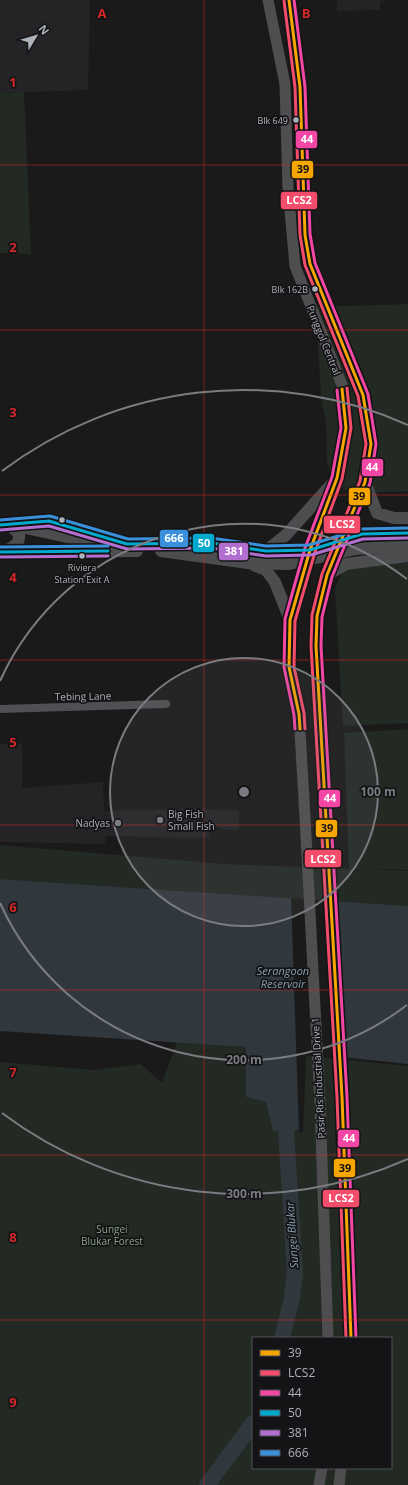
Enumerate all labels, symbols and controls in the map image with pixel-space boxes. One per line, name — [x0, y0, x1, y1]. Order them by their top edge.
text: A — [98, 4, 107, 22]
text: B — [302, 4, 311, 22]
north arrow — [16, 16, 56, 56]
text: N — [36, 21, 53, 38]
text: 1 — [9, 73, 17, 91]
place label: Blk 649 — [257, 114, 288, 127]
marker: Blk 649 — [291, 115, 301, 125]
line badge: 44 — [295, 130, 318, 149]
text: 44 — [301, 131, 314, 146]
line badge: 39 — [291, 160, 314, 179]
text: 39 — [297, 161, 309, 176]
line badge: LCS2 — [280, 191, 318, 210]
text: LCS2 — [286, 192, 312, 207]
text: 2 — [9, 238, 17, 256]
place label: Blk 162B — [272, 283, 308, 296]
marker: Blk 162B — [310, 284, 320, 294]
street label: Punggol Central — [304, 303, 344, 377]
text: 3 — [9, 403, 17, 421]
line badge: 44 — [361, 458, 384, 477]
text: 44 — [366, 459, 379, 474]
line badge: 39 — [348, 487, 371, 506]
text: 39 — [353, 488, 365, 503]
unlabelled marker — [57, 515, 67, 525]
line badge: LCS2 — [323, 515, 361, 534]
text: LCS2 — [329, 516, 355, 531]
line badge: 666 — [159, 529, 189, 548]
text: 666 — [165, 530, 183, 545]
line badge: 50 — [192, 533, 215, 553]
text: 50 — [198, 535, 210, 550]
line badge: 381 — [218, 542, 249, 561]
text: 381 — [225, 543, 243, 558]
marker: Riviera Station Exit A — [77, 551, 87, 561]
place label: Riviera Station Exit A — [54, 561, 110, 586]
text: 4 — [9, 568, 17, 586]
street label: Tebing Lane — [55, 689, 112, 703]
text: 5 — [9, 733, 17, 751]
text: 100 m — [360, 783, 396, 800]
centre of rings — [237, 785, 251, 799]
line badge: 44 — [318, 789, 341, 808]
text: 44 — [324, 790, 337, 805]
place label: Big Fish Small Fish — [168, 807, 215, 833]
marker: Big Fish Small Fish — [155, 815, 165, 825]
place label: Nadyas — [75, 816, 110, 830]
marker: Nadyas — [113, 818, 123, 828]
line badge: 39 — [315, 819, 338, 838]
text: 39 — [321, 820, 333, 835]
line badge: LCS2 — [304, 849, 342, 868]
text: LCS2 — [310, 851, 336, 866]
text: 6 — [9, 898, 17, 916]
water label: Serangoon Reservoir — [257, 963, 309, 991]
street label: Pasir Ris Industrial Drive 1 — [308, 1017, 328, 1139]
text: 200 m — [226, 1051, 262, 1068]
text: 7 — [9, 1063, 17, 1081]
line badge: 44 — [337, 1129, 360, 1148]
text: 44 — [343, 1130, 356, 1145]
line badge: 39 — [333, 1158, 356, 1178]
text: 39 — [339, 1160, 351, 1175]
text: 300 m — [226, 1185, 262, 1202]
line badge: LCS2 — [322, 1189, 360, 1208]
text: LCS2 — [328, 1190, 354, 1205]
water label: Sungei Blukar — [282, 1201, 301, 1269]
park label: Sungei Blukar Forest — [81, 1222, 143, 1248]
text: 8 — [9, 1228, 17, 1246]
legend — [252, 1337, 392, 1469]
text: 39 — [288, 1344, 302, 1361]
text: LCS2 — [288, 1364, 315, 1381]
text: 44 — [288, 1384, 302, 1401]
text: 9 — [9, 1393, 17, 1411]
text: 50 — [288, 1404, 302, 1421]
text: 381 — [288, 1424, 309, 1441]
text: 666 — [288, 1444, 309, 1461]

